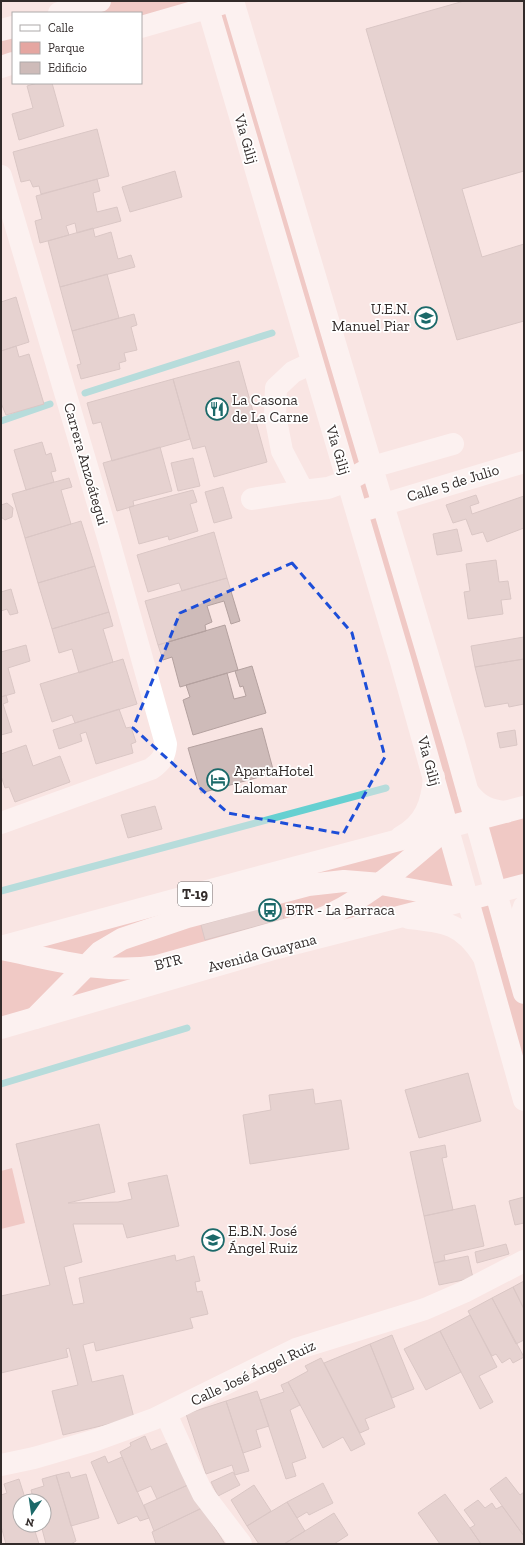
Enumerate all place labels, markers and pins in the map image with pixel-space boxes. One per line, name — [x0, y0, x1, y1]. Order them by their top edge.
place label: U.E.N. Manuel Piar — [332, 300, 410, 335]
school or university icon: U.E.N. Manuel Piar — [413, 305, 439, 331]
place label: La Casona de La Carne — [232, 391, 308, 426]
restaurant icon: La Casona de La Carne — [204, 396, 230, 422]
place label: ApartaHotel Lalomar — [234, 762, 314, 797]
hotel icon: ApartaHotel Lalomar — [205, 767, 231, 793]
bus stop icon: BTR - La Barraca — [257, 897, 283, 923]
place label: BTR - La Barraca — [286, 901, 395, 919]
place label: E.B.N. José Ángel Ruiz — [228, 1222, 298, 1257]
school or university icon: E.B.N. José Ángel Ruiz — [200, 1227, 226, 1253]

